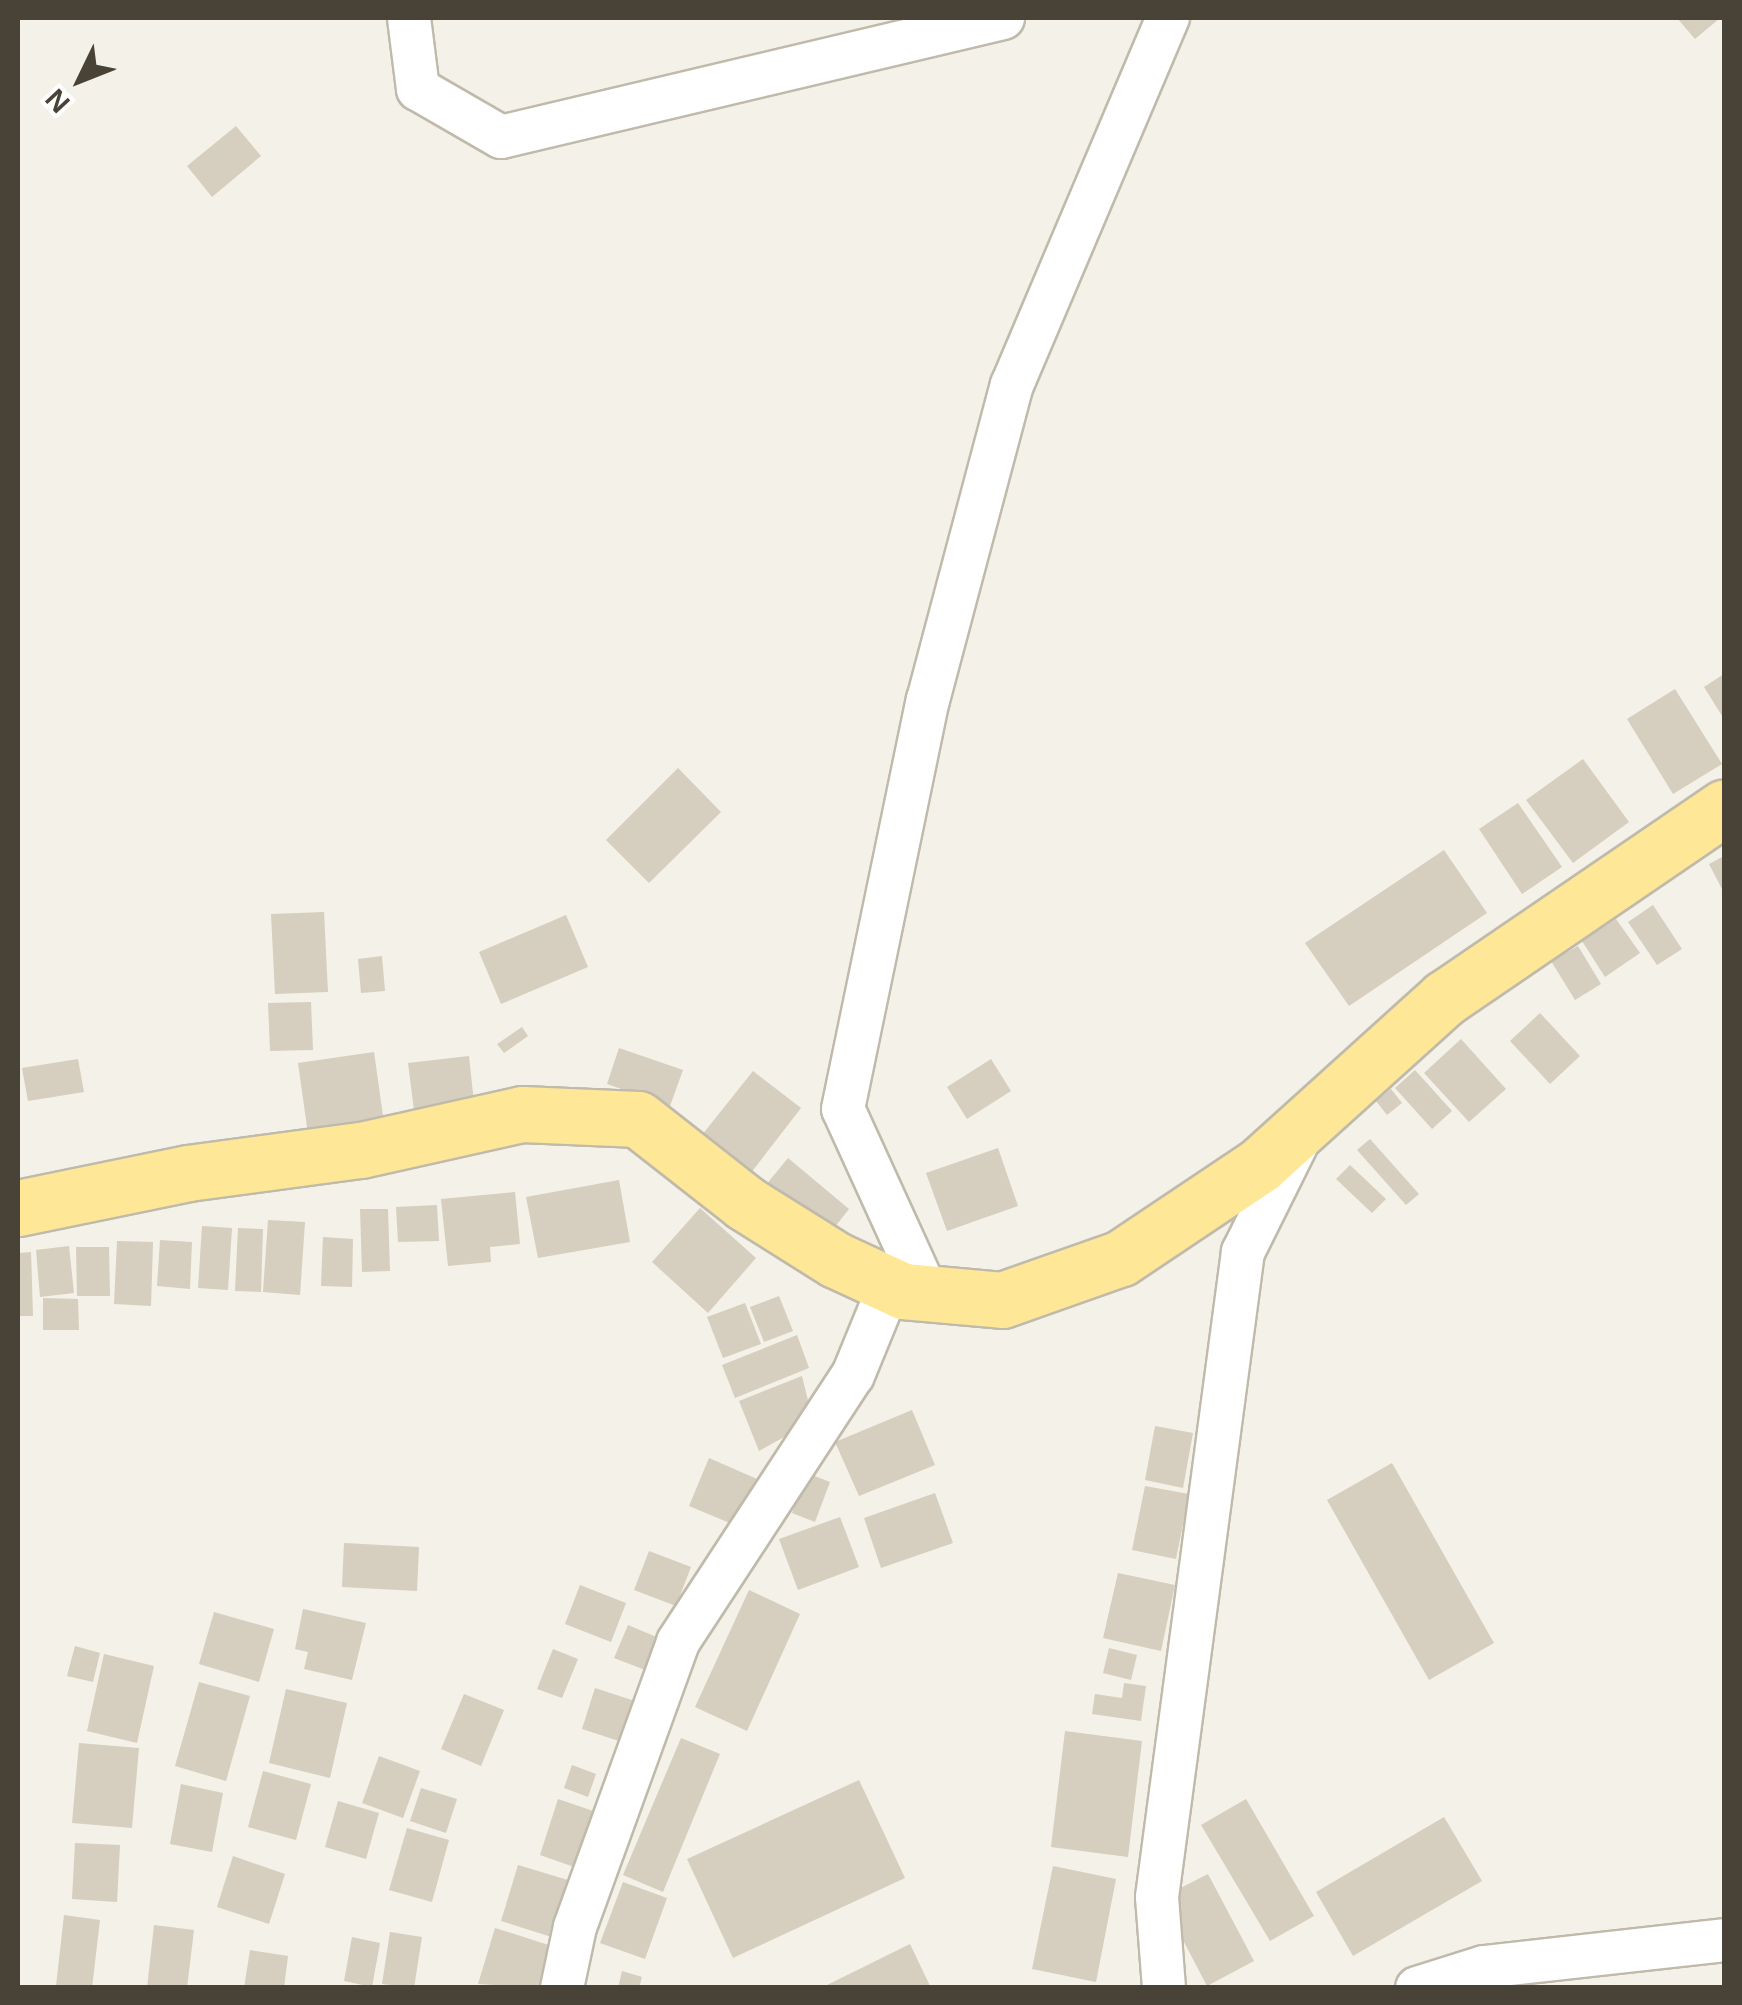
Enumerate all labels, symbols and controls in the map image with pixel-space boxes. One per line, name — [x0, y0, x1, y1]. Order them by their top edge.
north arrow — [30, 30, 130, 130]
text: N — [39, 83, 76, 119]

